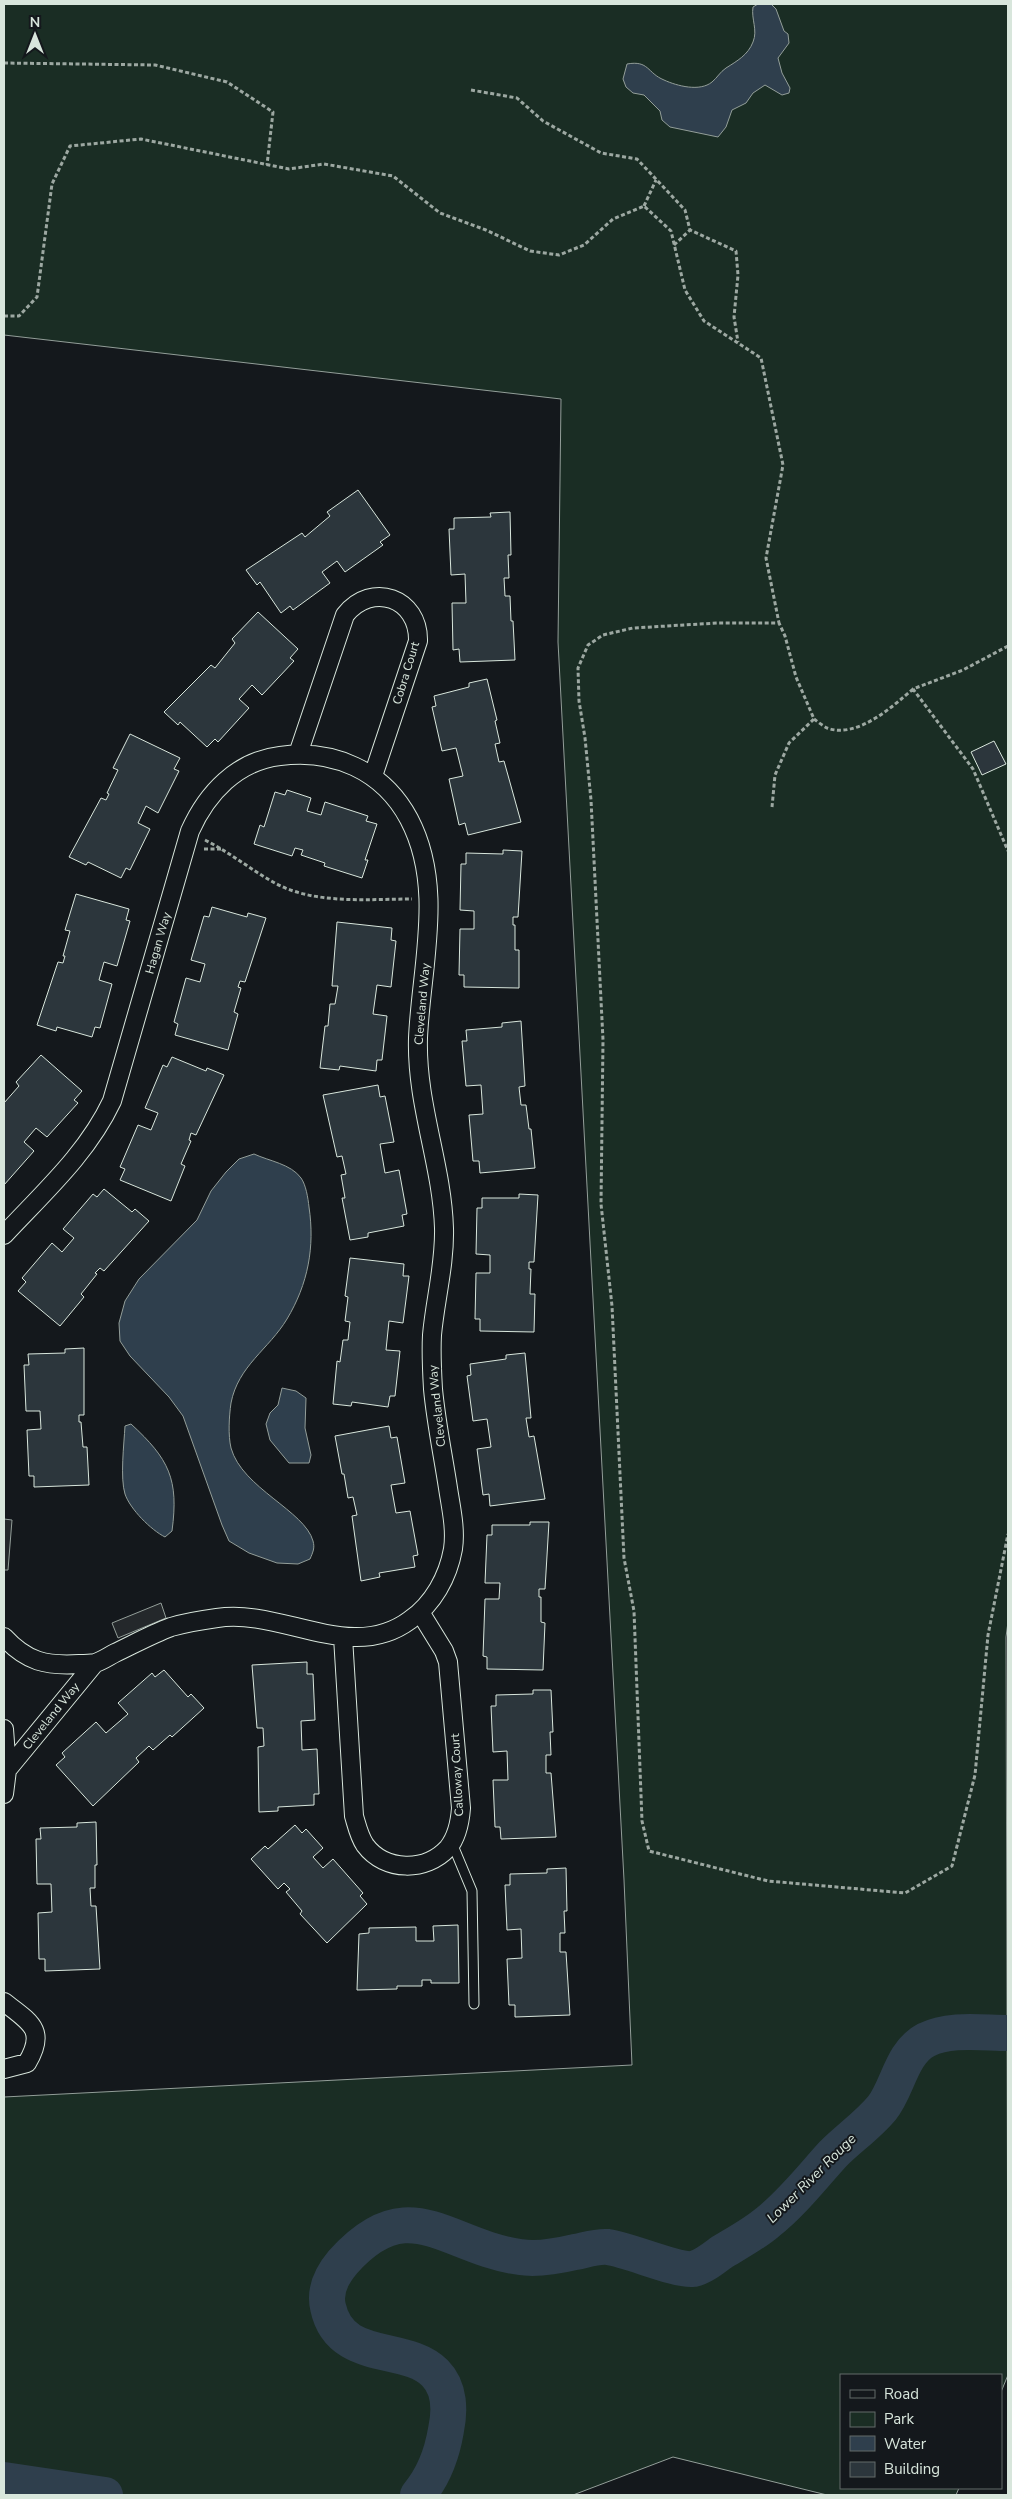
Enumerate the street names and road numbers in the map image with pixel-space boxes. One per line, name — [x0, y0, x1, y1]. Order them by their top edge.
street label: Cobra Court — [389, 639, 423, 706]
street label: Hagan Way — [142, 909, 175, 976]
street label: Cleveland Way — [410, 962, 434, 1046]
street label: Cleveland Way — [425, 1363, 449, 1448]
street label: Cleveland Way — [19, 1678, 84, 1753]
street label: Calloway Court — [447, 1732, 467, 1817]

